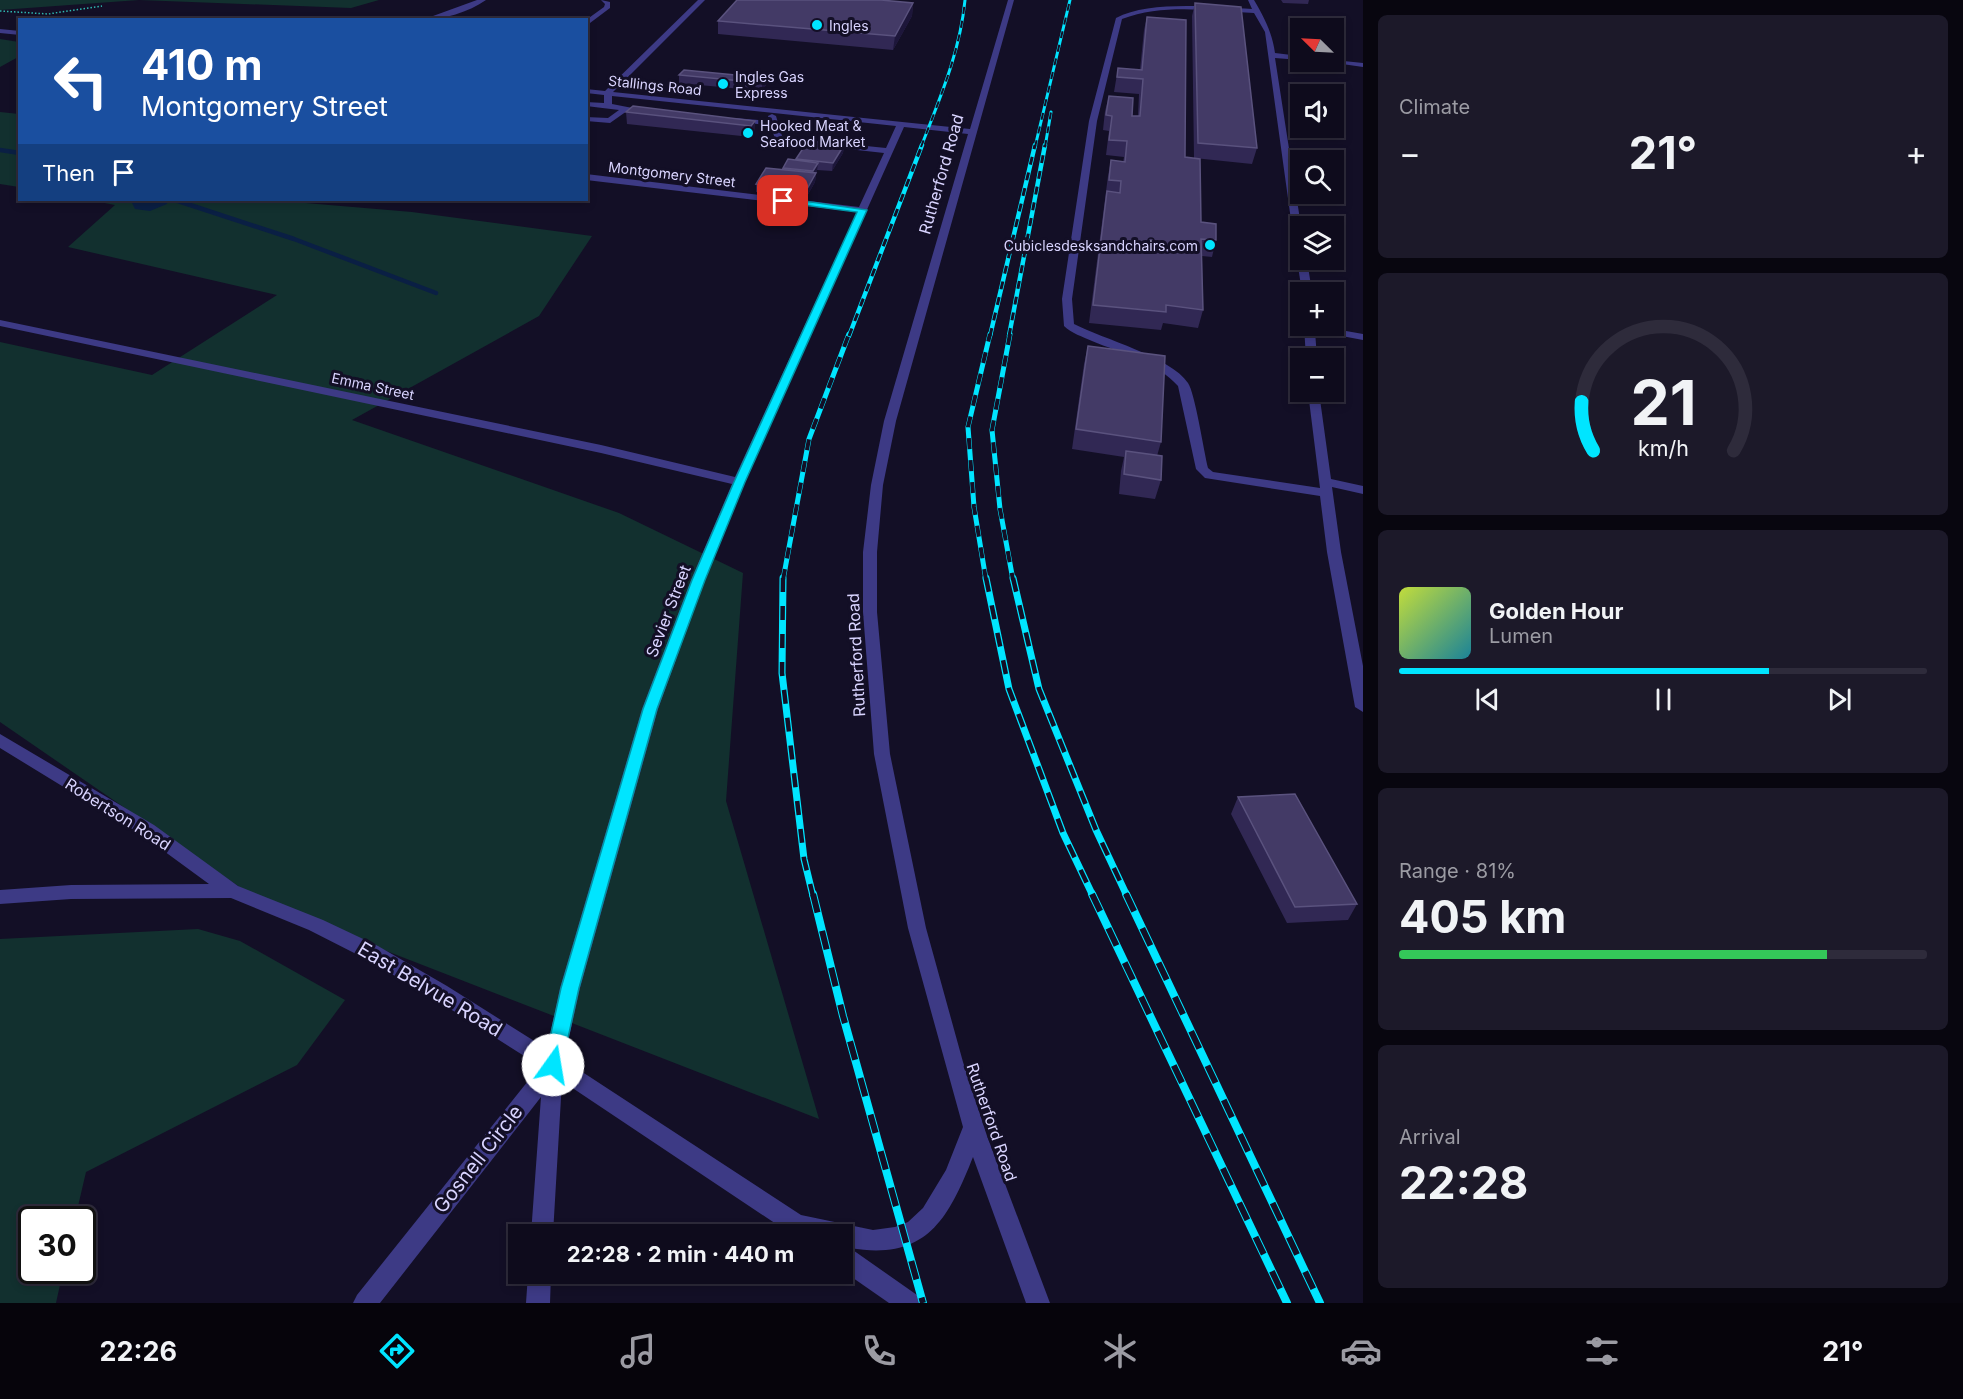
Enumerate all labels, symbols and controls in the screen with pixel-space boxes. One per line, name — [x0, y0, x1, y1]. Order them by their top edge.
place label: Ingles — [829, 17, 869, 34]
marker: Ingles — [810, 18, 824, 32]
north arrow — [1290, 18, 1344, 72]
map controls — [1290, 18, 1344, 402]
text: 410 m — [141, 39, 263, 90]
icon: left — [42, 42, 120, 120]
place label: Ingles Gas Express — [735, 68, 804, 101]
street label: Stallings Road — [608, 72, 702, 98]
marker: Ingles Gas Express — [716, 77, 730, 91]
button: sound — [1290, 84, 1344, 138]
text: Montgomery Street — [141, 90, 388, 123]
text: Climate — [1399, 95, 1470, 119]
street label: Rutherford Road — [914, 112, 968, 236]
place label: Hooked Meat & Seafood Market — [760, 117, 866, 150]
text: 21° — [1629, 125, 1697, 180]
marker: Hooked Meat & Seafood Market — [741, 126, 755, 140]
text: − — [1399, 133, 1421, 173]
text: + — [1905, 133, 1927, 173]
button: search — [1290, 150, 1344, 204]
icon: arrive — [107, 156, 140, 189]
street label: Montgomery Street — [607, 158, 737, 190]
text: Then — [42, 160, 95, 186]
pin — [757, 175, 808, 226]
icon: arrive — [766, 184, 799, 217]
button: layers — [1290, 216, 1344, 270]
place label: Cubiclesdesksandchairs.com — [1004, 237, 1198, 254]
marker: Cubiclesdesksandchairs.com — [1203, 238, 1217, 252]
button: + — [1290, 282, 1344, 336]
button: − — [1290, 348, 1344, 402]
text: 21 — [1630, 365, 1696, 440]
street label: Emma Street — [330, 369, 416, 403]
text: km/h — [1638, 435, 1688, 461]
street label: Sevier Street — [641, 562, 695, 660]
street label: Rutherford Road — [843, 593, 869, 717]
text: Golden Hour — [1489, 598, 1623, 624]
text: Lumen — [1489, 624, 1553, 648]
icon: previous — [1471, 683, 1504, 716]
icon: pause — [1647, 683, 1680, 716]
icon: next — [1823, 683, 1856, 716]
street label: Robertson Road — [62, 774, 174, 854]
text: Range · 81% — [1399, 859, 1516, 883]
text: 405 km — [1399, 889, 1566, 944]
street label: East Belvue Road — [353, 936, 507, 1042]
position arrow — [521, 1033, 585, 1097]
street label: Rutherford Road — [962, 1060, 1022, 1184]
street label: Gosnell Circle — [428, 1100, 528, 1218]
text: Arrival — [1399, 1125, 1461, 1149]
text: 22:28 — [1399, 1155, 1528, 1210]
speed limit sign: 30 — [18, 1206, 96, 1284]
text: 22:28 · 2 min · 440 m — [567, 1241, 794, 1267]
icon: directions — [376, 1330, 418, 1372]
icon: music — [617, 1330, 659, 1372]
icon: phone — [858, 1330, 900, 1372]
icon: climate — [1099, 1330, 1141, 1372]
icon: car — [1340, 1330, 1382, 1372]
icon: filters — [1581, 1330, 1623, 1372]
text: 22:26 — [100, 1335, 177, 1368]
text: 21° — [1822, 1335, 1863, 1368]

